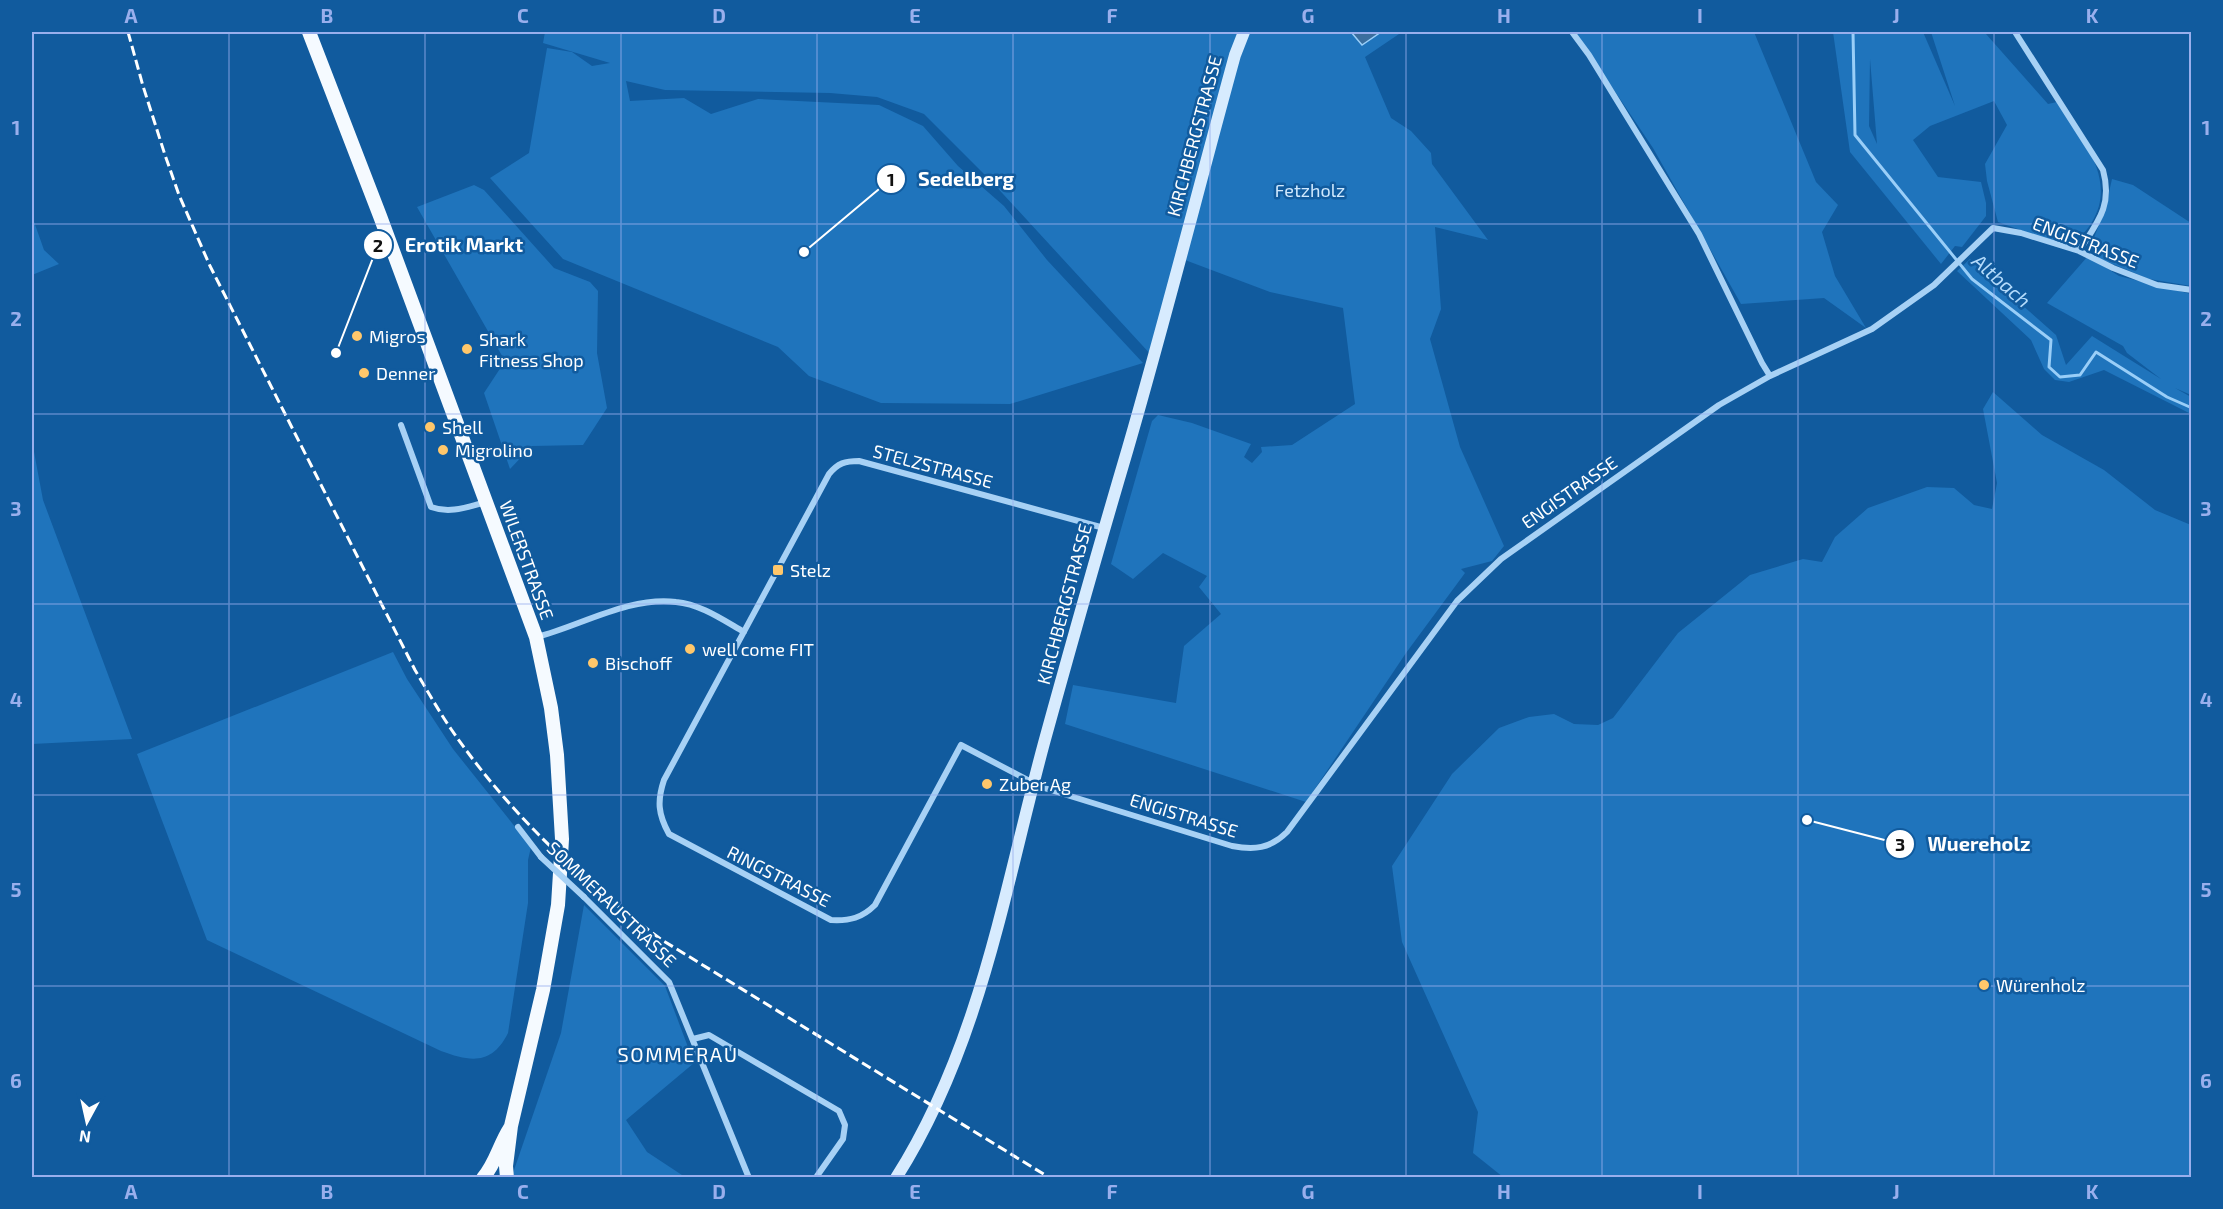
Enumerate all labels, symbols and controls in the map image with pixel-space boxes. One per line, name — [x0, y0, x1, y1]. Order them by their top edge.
text: A — [124, 3, 138, 27]
text: B — [321, 3, 333, 27]
text: C — [517, 3, 529, 27]
text: D — [712, 3, 726, 27]
text: E — [909, 3, 921, 27]
text: F — [1106, 3, 1118, 27]
text: G — [1302, 3, 1314, 27]
text: H — [1497, 3, 1511, 27]
text: I — [1697, 3, 1703, 27]
text: J — [1892, 3, 1900, 27]
text: K — [2086, 3, 2099, 27]
street label: KIRCHBERGSTRASSE — [1162, 53, 1226, 219]
text: 1 — [12, 115, 20, 139]
text: 1 — [2202, 115, 2210, 139]
callout: Sedelberg — [876, 160, 1026, 198]
text: Sedelberg — [918, 166, 1014, 190]
text: 1 — [887, 168, 895, 190]
park label: Fetzholz — [1275, 179, 1345, 201]
street label: ENGISTRASSE — [2030, 212, 2142, 272]
callout: Erotik Markt — [363, 226, 535, 264]
text: Erotik Markt — [405, 232, 523, 256]
text: 2 — [373, 234, 383, 256]
water label: Altbach — [1967, 247, 2036, 312]
text: 2 — [10, 306, 22, 330]
text: 2 — [2200, 306, 2212, 330]
place label: Migros — [369, 325, 426, 347]
place label: Shark Fitness Shop — [479, 328, 584, 371]
marker: Migros — [350, 329, 364, 343]
marker: Shark Fitness Shop — [460, 342, 474, 356]
place label: Denner — [376, 362, 435, 384]
marker: Denner — [357, 366, 371, 380]
place label: Shell — [442, 416, 484, 438]
marker: Shell — [423, 420, 437, 434]
place label: Migrolino — [455, 439, 533, 461]
street label: STELZSTRASSE — [871, 439, 995, 493]
marker: Migrolino — [436, 443, 450, 457]
street label: ENGISTRASSE — [1517, 451, 1621, 533]
text: 3 — [10, 496, 22, 520]
text: 3 — [2200, 496, 2212, 520]
street label: WILERSTRASSE — [495, 497, 559, 623]
street label: KIRCHBERGSTRASSE — [1032, 521, 1096, 687]
place label: Stelz — [790, 559, 831, 581]
marker: Stelz — [771, 563, 785, 577]
place label: well come FIT — [702, 638, 814, 660]
marker: well come FIT — [683, 642, 697, 656]
place label: Bischoff — [605, 652, 673, 674]
marker: Bischoff — [586, 656, 600, 670]
text: 4 — [10, 687, 23, 711]
text: 4 — [2200, 687, 2213, 711]
place label: Zuber Ag — [999, 773, 1071, 795]
marker: Zuber Ag — [980, 777, 994, 791]
street label: ENGISTRASSE — [1127, 788, 1241, 842]
callout: Wuereholz — [1885, 825, 2042, 863]
text: Wuereholz — [1927, 831, 2031, 855]
text: 3 — [1895, 833, 1905, 855]
street label: SOMMERAUSTRASSE — [543, 837, 681, 971]
street label: RINGSTRASSE — [724, 841, 834, 911]
text: 5 — [10, 877, 22, 901]
text: 5 — [2200, 877, 2212, 901]
place label: Würenholz — [1996, 974, 2085, 996]
marker: Würenholz — [1977, 978, 1991, 992]
district label: SOMMERAU — [618, 1042, 738, 1066]
text: 6 — [10, 1068, 22, 1092]
text: 6 — [2200, 1068, 2212, 1092]
north arrow — [57, 1092, 117, 1152]
text: N — [78, 1127, 92, 1148]
text: A — [124, 1179, 138, 1203]
text: B — [321, 1179, 333, 1203]
text: C — [517, 1179, 529, 1203]
text: D — [712, 1179, 726, 1203]
text: E — [909, 1179, 921, 1203]
text: F — [1106, 1179, 1118, 1203]
text: G — [1302, 1179, 1314, 1203]
text: H — [1497, 1179, 1511, 1203]
text: I — [1697, 1179, 1703, 1203]
text: J — [1892, 1179, 1900, 1203]
text: K — [2086, 1179, 2099, 1203]

